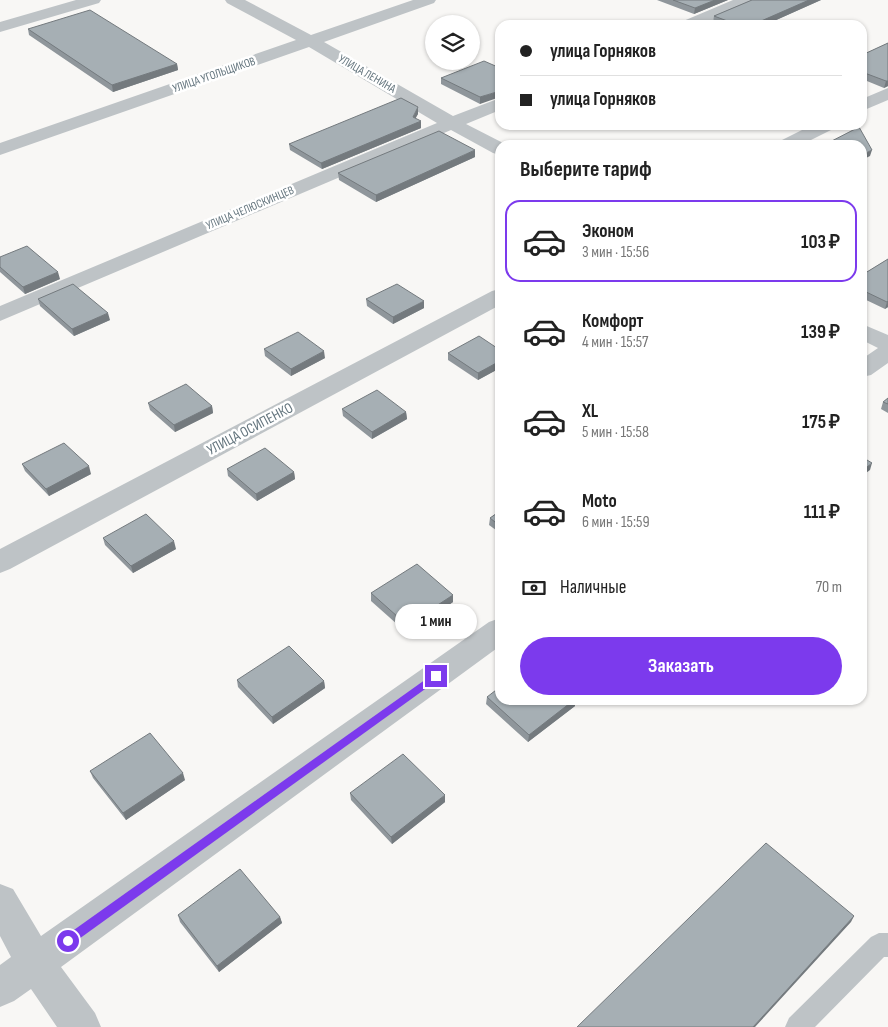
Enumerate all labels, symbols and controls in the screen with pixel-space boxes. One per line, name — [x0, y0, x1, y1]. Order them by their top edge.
map controls — [425, 15, 480, 70]
button: layers — [425, 15, 480, 70]
text: улица Горняков — [550, 40, 656, 63]
street label: УЛИЦА ЛЕНИНА — [336, 51, 399, 97]
street label: УЛИЦА УГОЛЬЩИКОВ — [171, 54, 257, 96]
text: улица Горняков — [550, 88, 656, 111]
text: Выберите тариф — [520, 156, 652, 183]
street label: УЛИЦА ЧЕЛЮСКИНЦЕВ — [204, 183, 296, 233]
icon: car — [522, 219, 567, 264]
text: Эконом — [582, 220, 634, 243]
text: 103 ₽ — [801, 231, 840, 254]
text: 3 мин · 15:56 — [582, 243, 649, 262]
icon: car — [522, 309, 567, 354]
text: Комфорт — [582, 310, 644, 333]
text: 139 ₽ — [801, 321, 840, 344]
text: 4 мин · 15:57 — [582, 333, 648, 352]
street label: УЛИЦА ОСИПЕНКО — [204, 398, 296, 460]
icon: car — [522, 399, 567, 444]
text: XL — [582, 400, 598, 423]
text: 175 ₽ — [802, 411, 840, 434]
text: 5 мин · 15:58 — [582, 423, 649, 442]
icon: car — [522, 489, 567, 534]
text: Moto — [582, 490, 617, 513]
text: 111 ₽ — [804, 501, 840, 524]
text: 6 мин · 15:59 — [582, 513, 650, 532]
icon: cash — [520, 574, 548, 602]
text: Наличные — [560, 576, 626, 599]
text: 70 m — [816, 578, 842, 597]
callout: 1 мин — [395, 604, 477, 638]
text: 1 мин — [420, 612, 452, 631]
button: Заказать — [520, 637, 842, 695]
route end — [425, 665, 447, 687]
route start — [57, 930, 79, 952]

